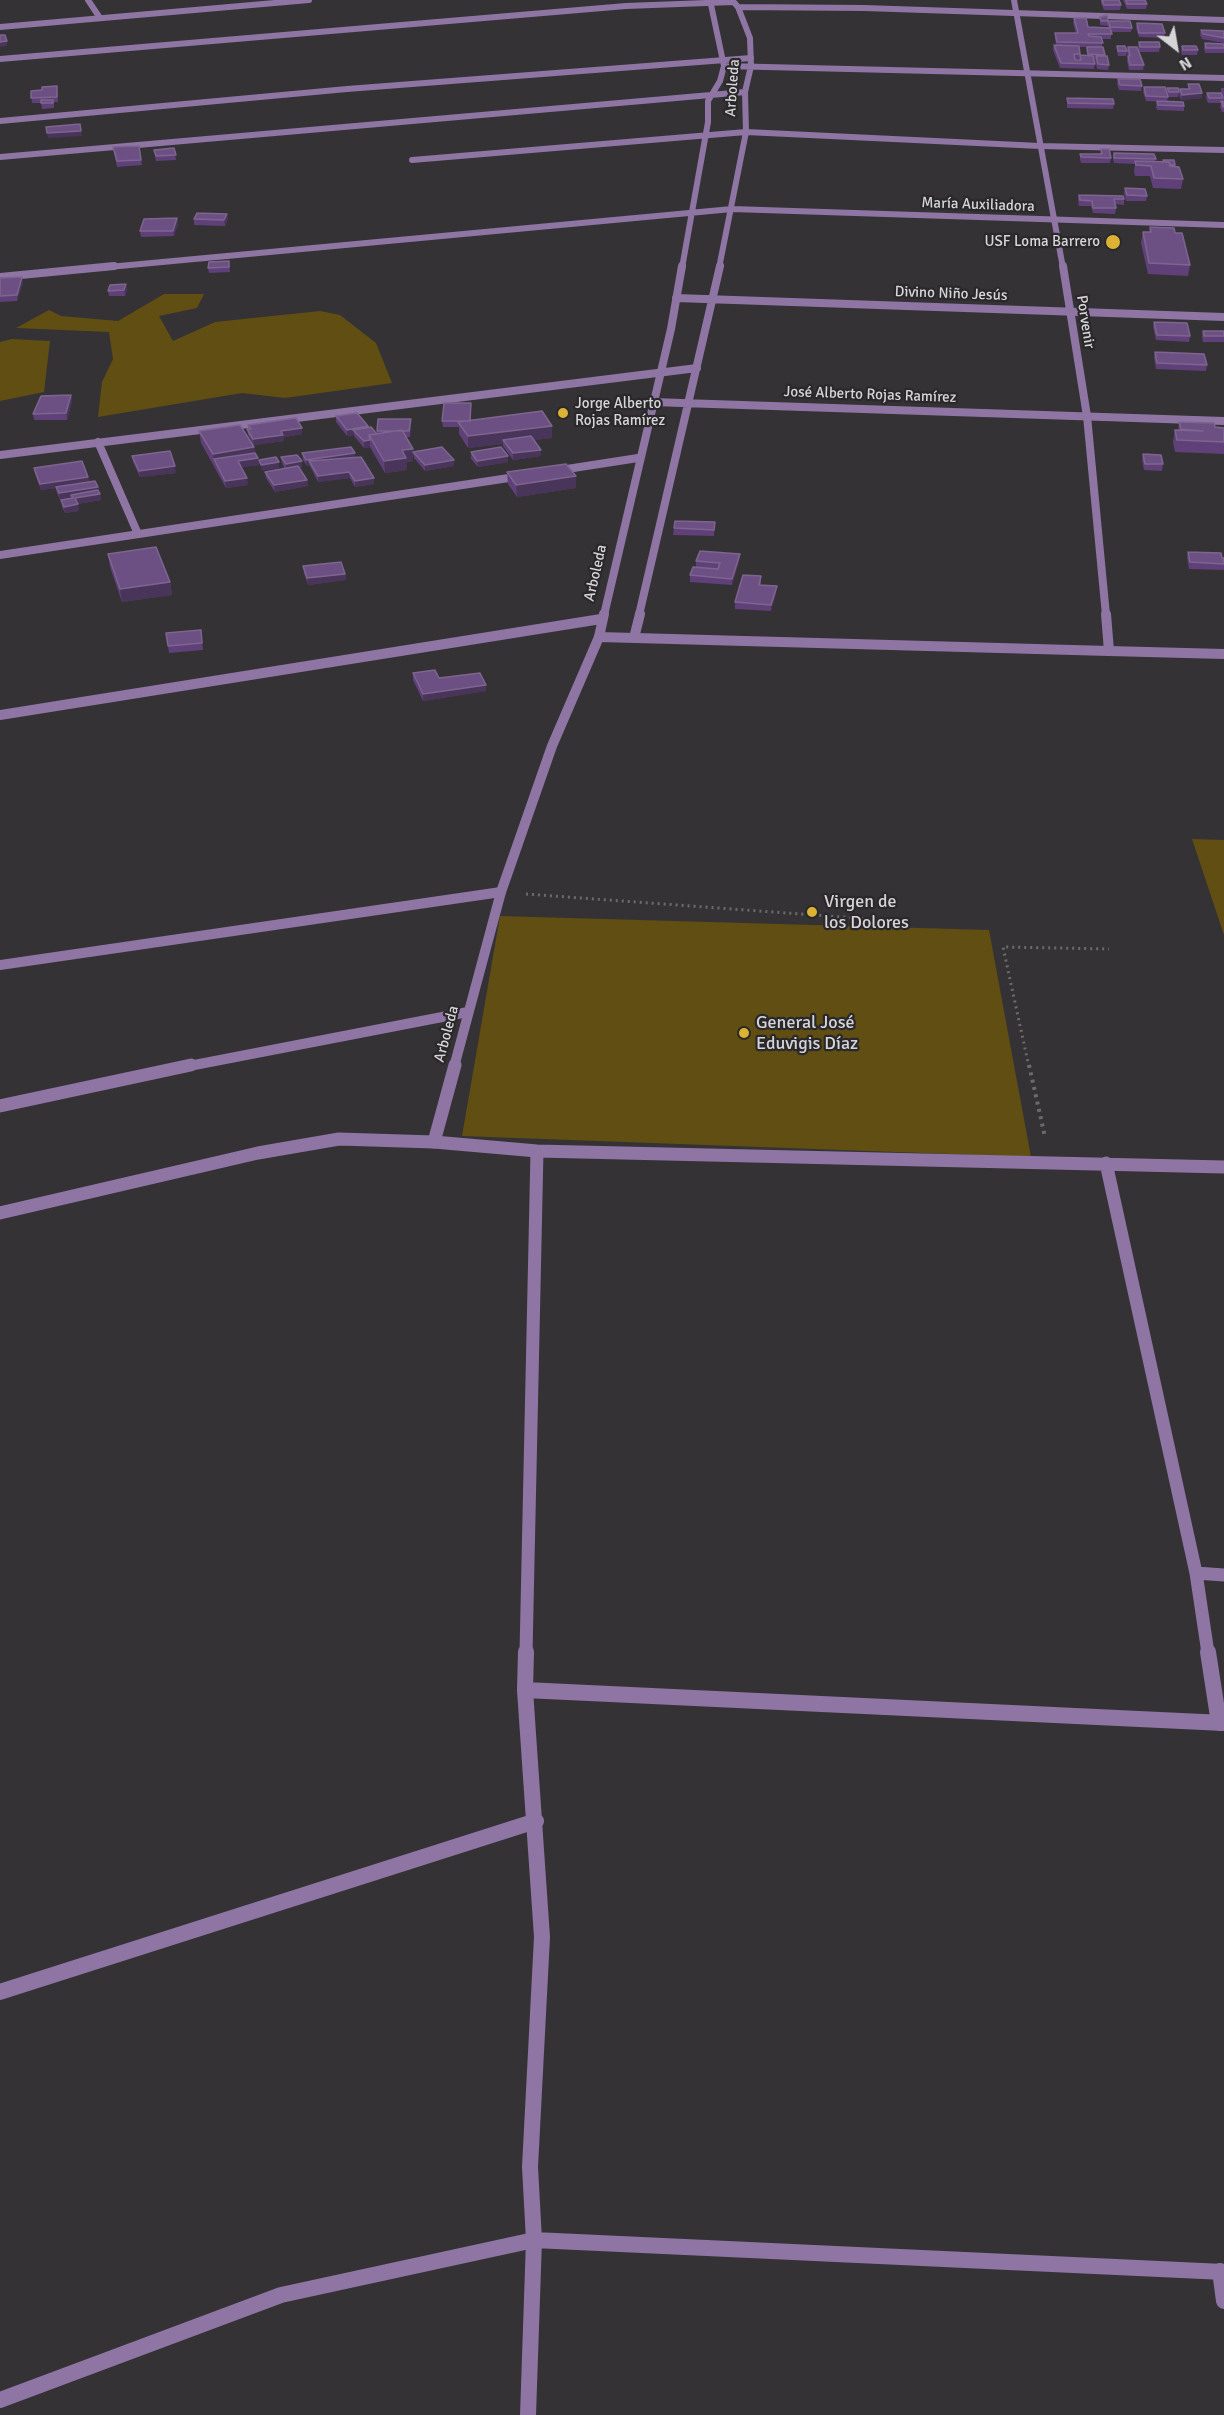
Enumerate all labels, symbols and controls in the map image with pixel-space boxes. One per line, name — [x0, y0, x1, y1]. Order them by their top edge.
north arrow — [1146, 18, 1206, 78]
text: N — [1175, 52, 1195, 75]
street label: Arboleda — [722, 59, 744, 117]
street label: María Auxiliadora — [921, 194, 1035, 216]
place label: USF Loma Barrero — [984, 233, 1100, 251]
marker: USF Loma Barrero — [1104, 233, 1122, 251]
street label: Divino Niño Jesús — [894, 283, 1008, 305]
street label: Porvenir — [1072, 294, 1098, 350]
street label: José Alberto Rojas Ramírez — [783, 383, 957, 407]
place label: Jorge Alberto Rojas Ramírez — [575, 395, 665, 430]
marker: Jorge Alberto Rojas Ramírez — [556, 406, 570, 420]
street label: Arboleda — [581, 543, 611, 603]
place label: Virgen de los Dolores — [824, 891, 909, 934]
marker: Virgen de los Dolores — [805, 905, 819, 919]
street label: Arboleda — [431, 1004, 463, 1064]
place label: General José Eduvigis Díaz — [756, 1012, 858, 1054]
marker: General José Eduvigis Díaz — [737, 1026, 751, 1040]

